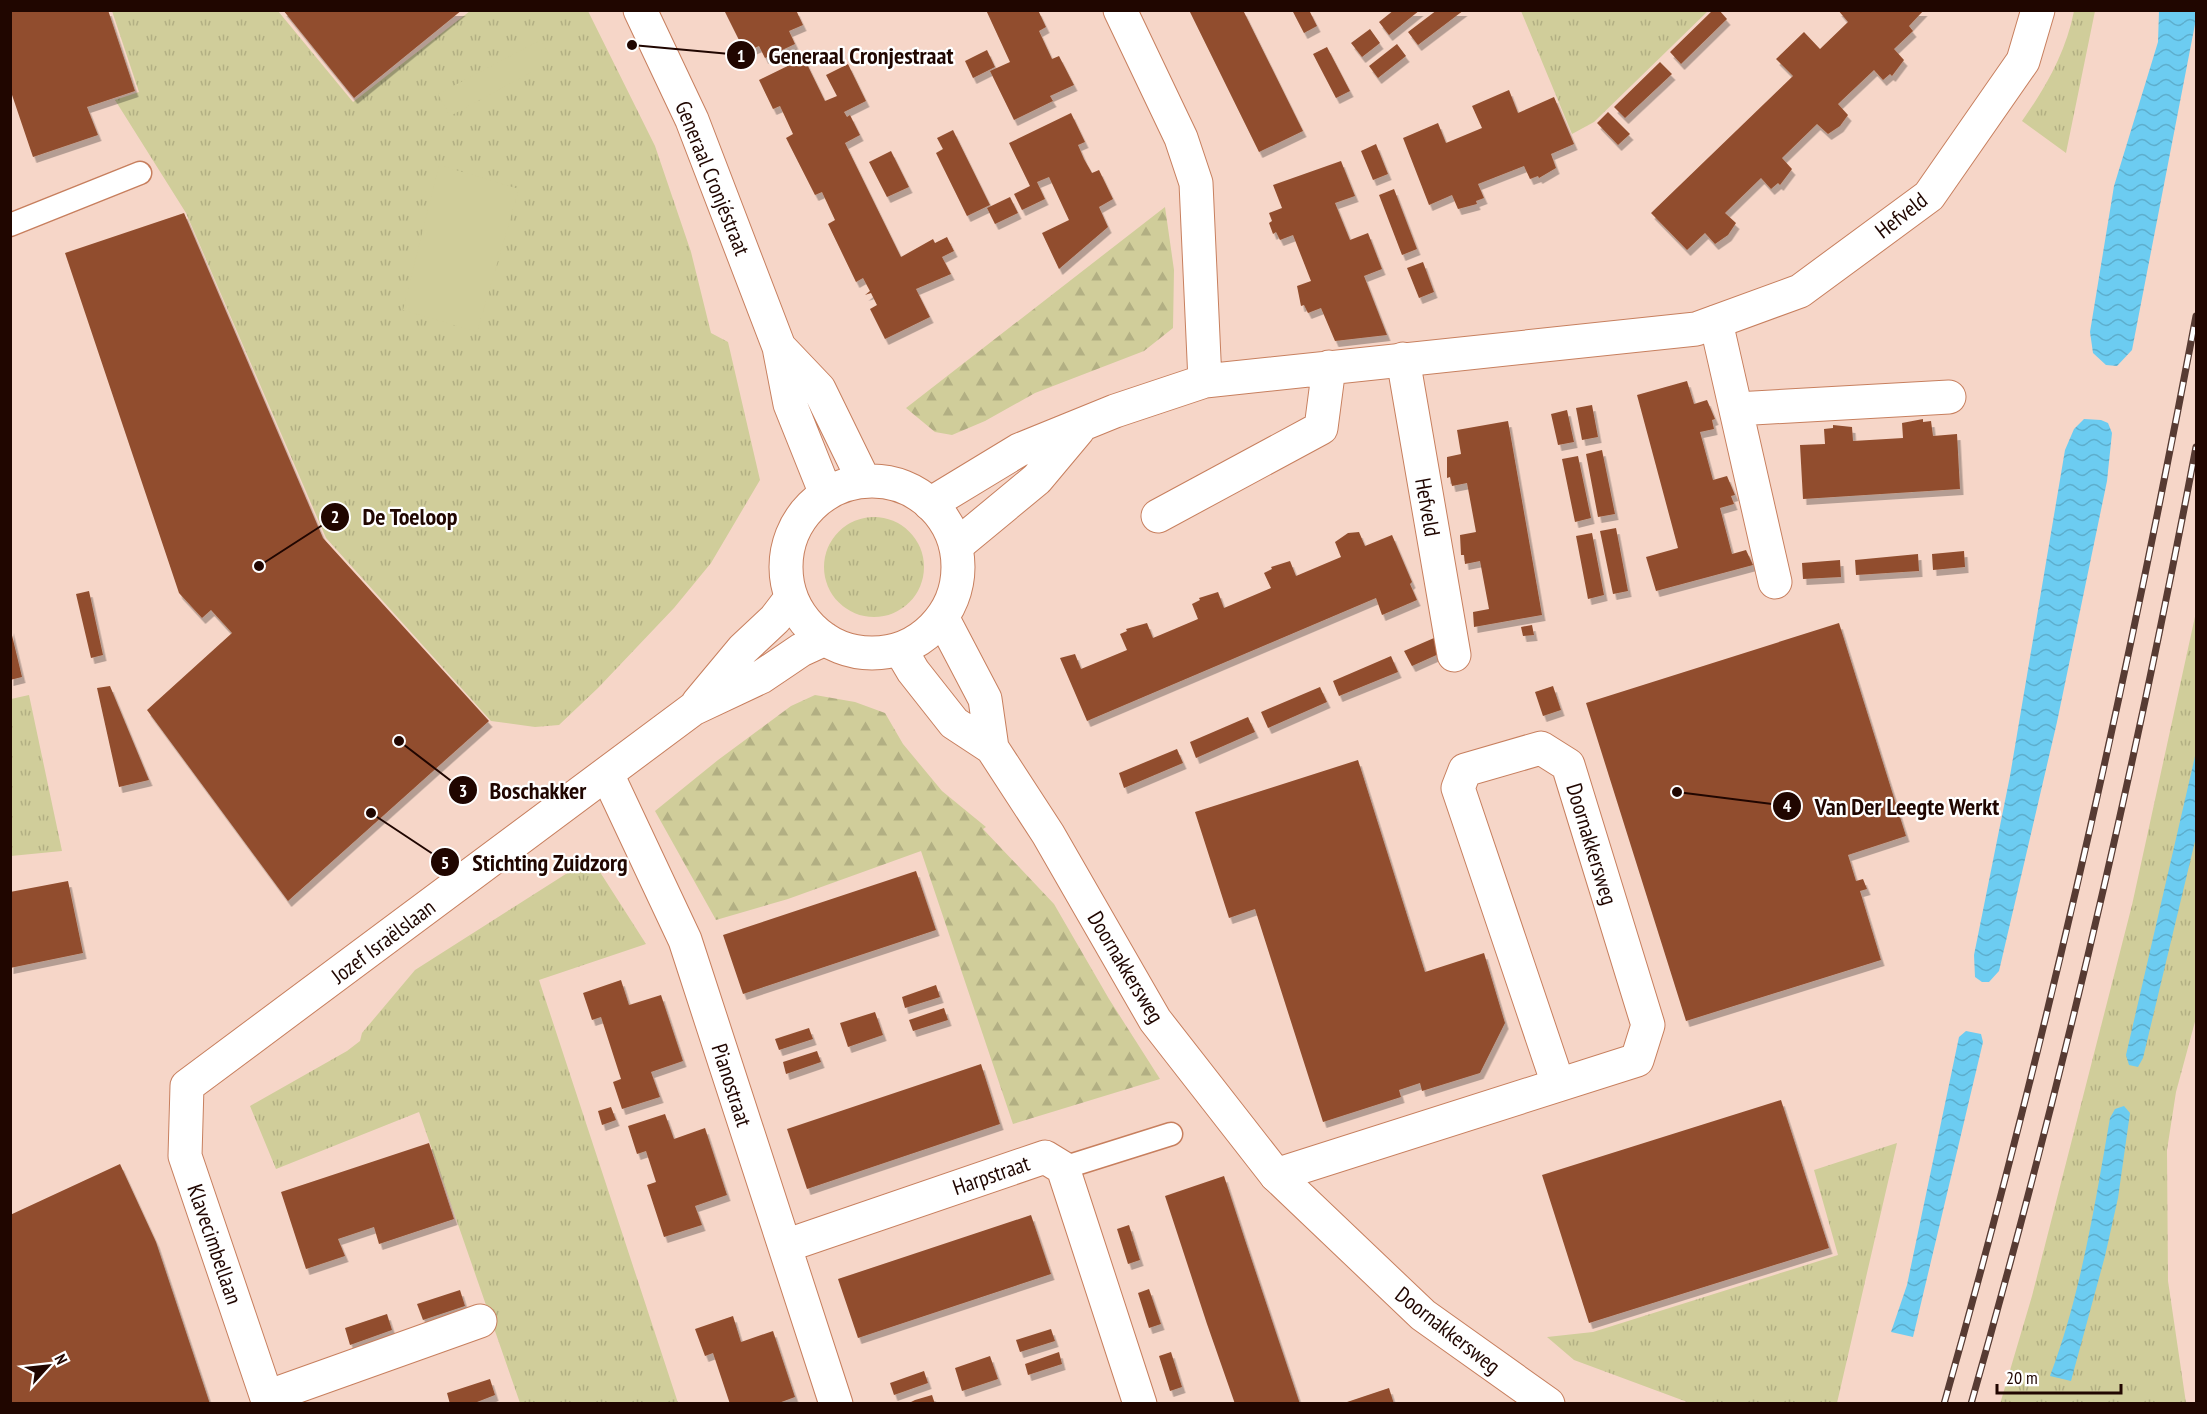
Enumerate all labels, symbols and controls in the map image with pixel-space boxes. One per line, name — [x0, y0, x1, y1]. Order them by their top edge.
callout: Generaal Cronjestraat — [726, 34, 965, 76]
text: Generaal Cronjestraat — [769, 40, 953, 71]
text: 1 — [737, 44, 745, 67]
street label: Generaal Cronjéstraat — [669, 97, 757, 259]
street label: Hefveld — [1869, 186, 1933, 244]
street label: Hefveld — [1409, 476, 1447, 538]
callout: De Toeloop — [320, 496, 470, 538]
text: De Toeloop — [362, 501, 458, 532]
text: 2 — [331, 505, 339, 528]
callout: Boschakker — [448, 769, 598, 811]
text: Boschakker — [490, 775, 587, 806]
text: 3 — [459, 779, 467, 802]
street label: Doornakkersweg — [1560, 780, 1624, 908]
callout: Van Der Leegte Werkt — [1772, 785, 2011, 827]
text: Van Der Leegte Werkt — [1814, 791, 1999, 822]
text: 4 — [1783, 794, 1792, 817]
callout: Stichting Zuidzorg — [430, 841, 639, 883]
text: Stichting Zuidzorg — [472, 847, 628, 878]
text: 5 — [441, 851, 449, 874]
street label: Jozef Israëlslaan — [325, 893, 441, 990]
street label: Doornakkersweg — [1082, 906, 1170, 1028]
street label: Pianostraat — [705, 1040, 759, 1130]
street label: Harpstraat — [949, 1149, 1033, 1201]
street label: Klavecimbellaan — [181, 1180, 249, 1308]
street label: Doornakkersweg — [1390, 1280, 1506, 1380]
north arrow — [18, 1336, 78, 1396]
text: N — [50, 1351, 72, 1368]
scale bar — [1997, 1357, 2122, 1395]
text: 20 m — [2006, 1366, 2038, 1389]

